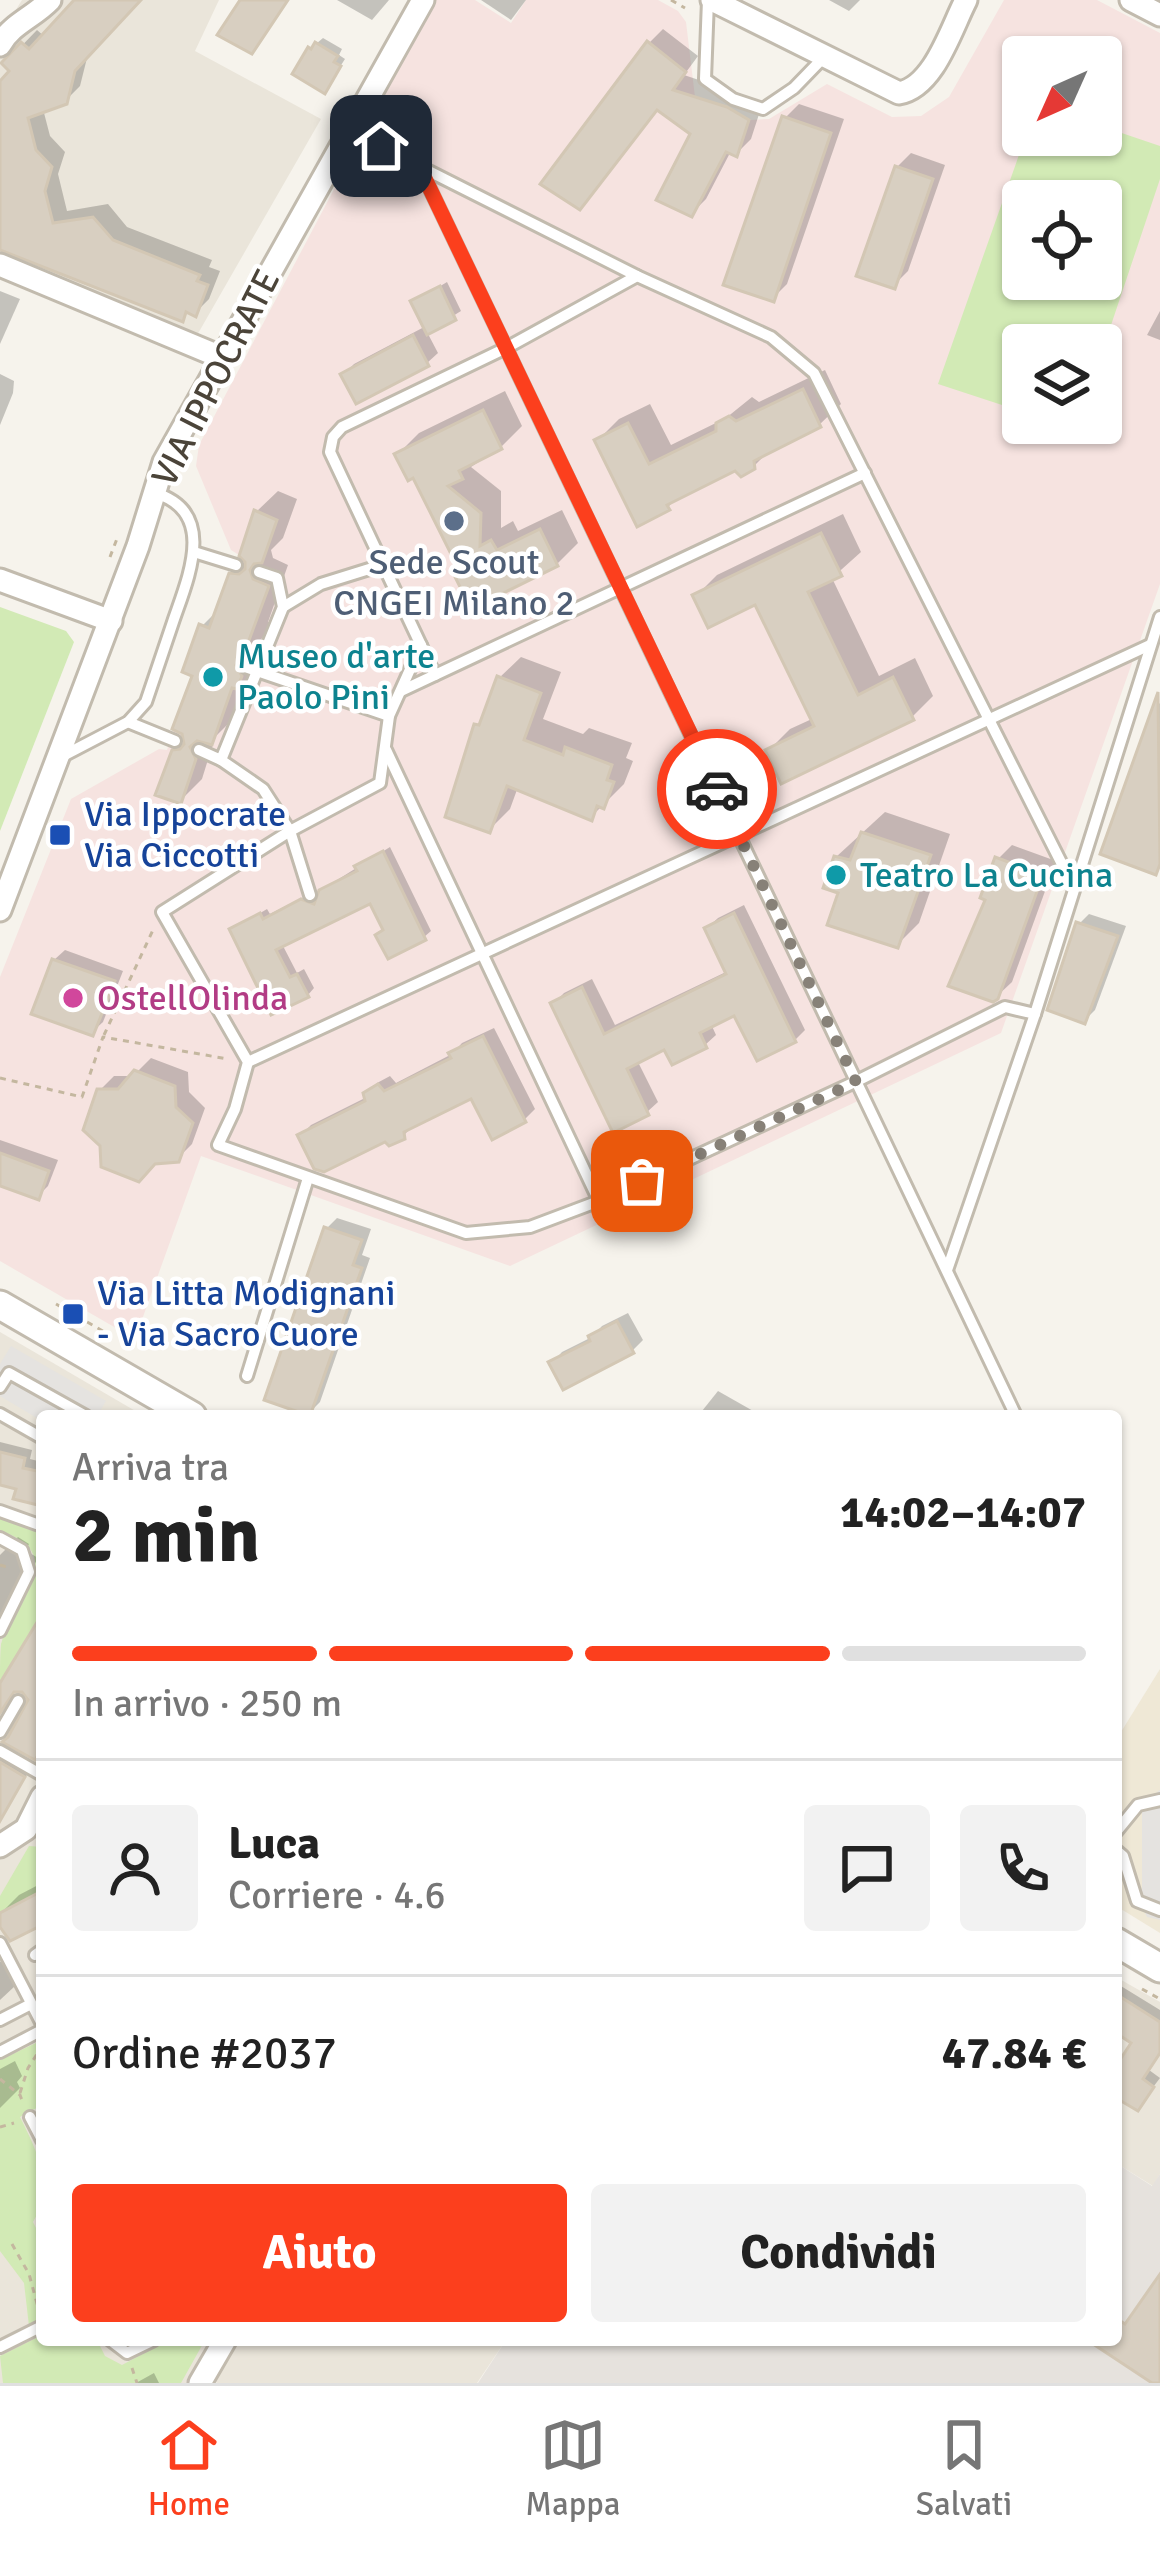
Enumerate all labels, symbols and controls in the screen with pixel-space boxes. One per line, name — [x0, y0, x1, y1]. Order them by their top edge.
north arrow — [1002, 36, 1122, 156]
map controls — [1002, 36, 1122, 444]
pin — [330, 95, 432, 197]
icon: home — [348, 113, 414, 179]
button: locate — [1002, 180, 1122, 300]
street label: VIA IPPOCRATE — [142, 262, 290, 494]
button: layers — [1002, 324, 1122, 444]
marker: Sede Scout CNGEI Milano 2 — [441, 508, 467, 534]
place label: Sede Scout CNGEI Milano 2 — [333, 540, 575, 626]
place label: Museo d'arte Paolo Pini — [237, 634, 435, 720]
marker: Museo d'arte Paolo Pini — [200, 664, 226, 690]
courier — [657, 729, 777, 849]
icon: car — [684, 756, 750, 822]
place label: Via Ippocrate Via Ciccotti — [84, 792, 286, 878]
marker: Via Ippocrate Via Ciccotti — [47, 822, 73, 848]
place label: Teatro La Cucina — [860, 853, 1113, 898]
marker: Teatro La Cucina — [823, 862, 849, 888]
place label: OstellOlinda — [97, 976, 288, 1021]
marker: OstellOlinda — [60, 985, 86, 1011]
pin — [591, 1130, 693, 1232]
icon: bag — [609, 1148, 675, 1214]
place label: Via Litta Modignani - Via Sacro Cuore — [97, 1271, 395, 1357]
marker: Via Litta Modignani - Via Sacro Cuore — [60, 1301, 86, 1327]
text: Arriva tra — [72, 1443, 229, 1491]
text: 14:02–14:07 — [840, 1485, 1086, 1540]
text: 2 min — [72, 1488, 260, 1584]
text: In arrivo · 250 m — [72, 1679, 342, 1727]
button: person — [72, 1805, 198, 1931]
button: chat — [804, 1805, 930, 1931]
button: phone — [960, 1805, 1086, 1931]
text: Luca — [228, 1816, 320, 1871]
text: Corriere · 4.6 — [228, 1871, 446, 1919]
text: Ordine #2037 — [72, 2026, 337, 2081]
text: 47.84 € — [942, 2026, 1086, 2081]
button: Aiuto — [72, 2184, 567, 2322]
button: Condividi — [591, 2184, 1086, 2322]
tab: Home — [148, 2412, 230, 2525]
tab: Mappa — [525, 2412, 620, 2525]
tab: Salvati — [916, 2412, 1012, 2525]

